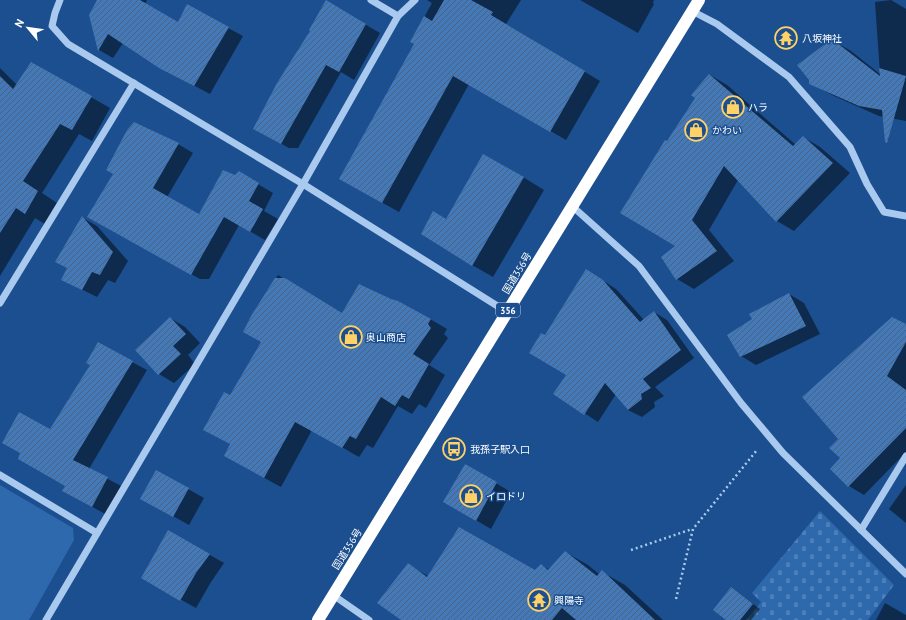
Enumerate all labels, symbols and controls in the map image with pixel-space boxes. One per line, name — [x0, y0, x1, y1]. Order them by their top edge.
north arrow — [8, 8, 48, 48]
text: N — [11, 17, 27, 30]
temple icon: 八坂神社 — [773, 25, 799, 51]
place label: 八坂神社 — [802, 32, 842, 45]
shop icon: ハラ — [720, 94, 746, 120]
place label: ハラ — [748, 101, 768, 114]
shop icon: かわい — [683, 117, 709, 143]
place label: かわい — [712, 124, 742, 137]
street label: 国道356号 — [499, 250, 535, 296]
road number: 356 — [496, 303, 520, 317]
shop icon: 奥山商店 — [338, 324, 364, 350]
place label: 奥山商店 — [366, 331, 406, 344]
bus stop icon: 我孫子駅入口 — [441, 436, 467, 462]
place label: 我孫子駅入口 — [470, 443, 530, 456]
shop icon: イロドリ — [458, 483, 484, 509]
place label: イロドリ — [486, 490, 526, 503]
street label: 国道356号 — [329, 526, 365, 572]
temple icon: 興陽寺 — [526, 587, 552, 613]
place label: 興陽寺 — [554, 594, 584, 607]

